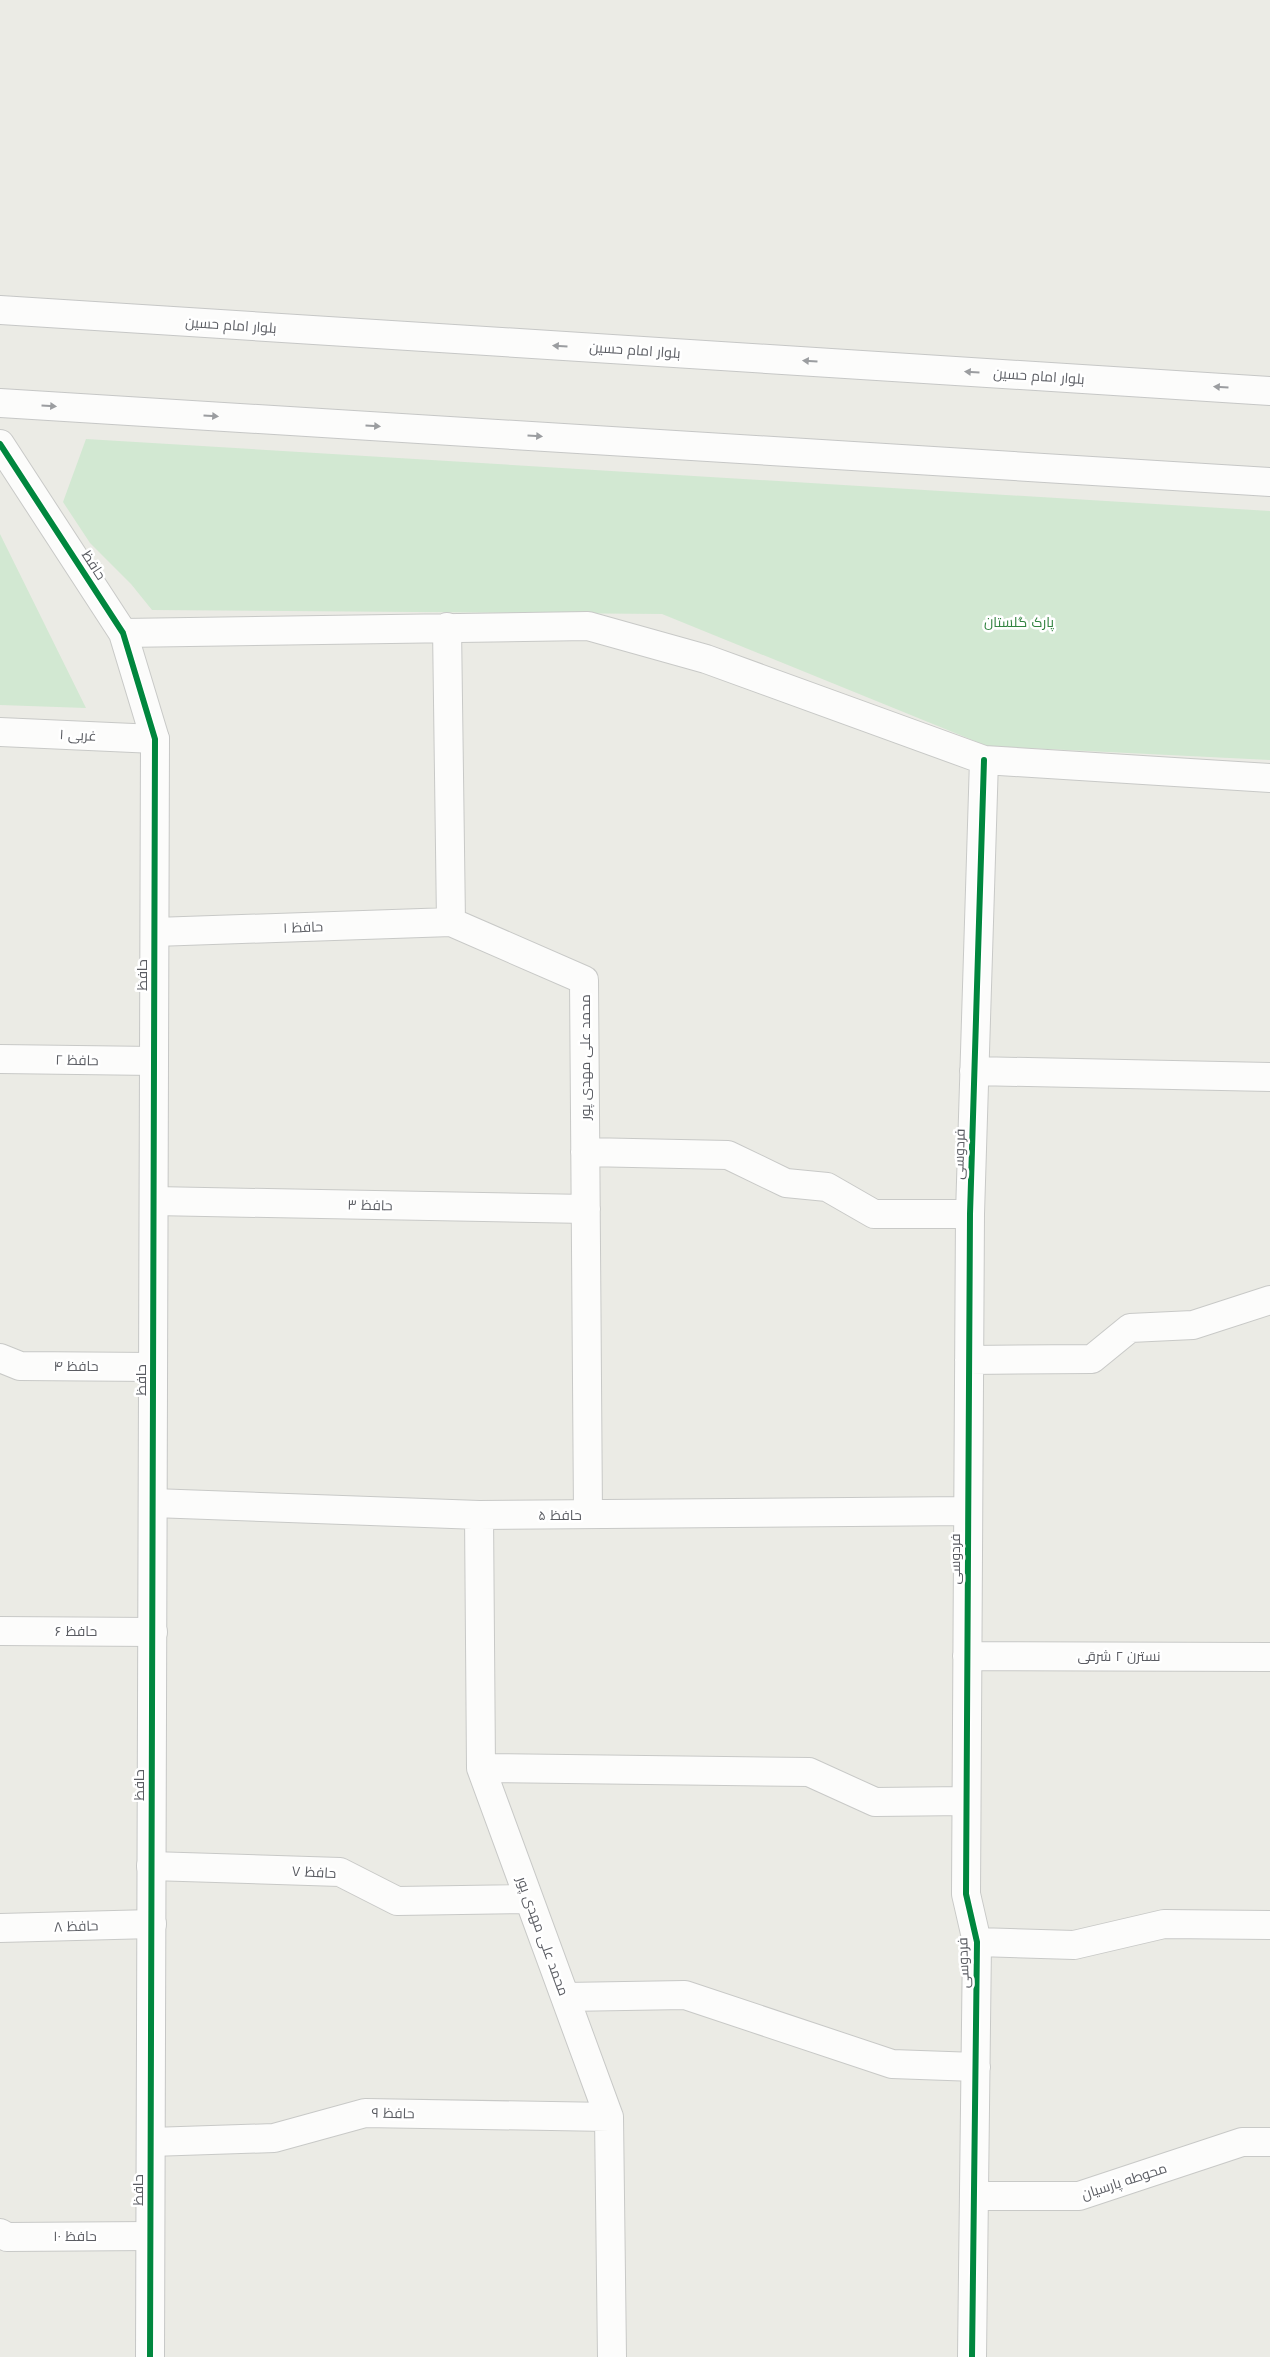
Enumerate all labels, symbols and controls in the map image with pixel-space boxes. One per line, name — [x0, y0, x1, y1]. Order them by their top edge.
street label: بلوار امام حسین — [185, 312, 277, 338]
street label: بلوار امام حسین — [589, 337, 681, 363]
one-way arrow — [552, 341, 568, 349]
one-way arrow — [801, 357, 817, 365]
street label: بلوار امام حسین — [993, 363, 1085, 389]
one-way arrow — [964, 367, 980, 375]
one-way arrow — [1213, 383, 1229, 391]
one-way arrow — [41, 402, 57, 410]
one-way arrow — [203, 412, 219, 420]
one-way arrow — [365, 422, 381, 430]
one-way arrow — [527, 432, 543, 440]
street label: حافظ — [77, 546, 111, 584]
park label: پارک گلستان — [984, 612, 1054, 632]
street label: ۱ غربی — [59, 724, 97, 746]
street label: حافظ ۱ — [283, 916, 323, 938]
street label: حافظ — [132, 959, 152, 991]
street label: محمد علی مهدی پور — [575, 994, 595, 1121]
street label: حافظ ۲ — [55, 1050, 99, 1070]
street label: فردوسی — [948, 1128, 970, 1180]
street label: حافظ ۳ — [347, 1195, 393, 1215]
street label: حافظ ۴ — [53, 1356, 99, 1376]
street label: حافظ — [131, 1364, 151, 1396]
street label: حافظ ۵ — [538, 1505, 582, 1525]
street label: فردوسی — [945, 1533, 965, 1585]
street label: حافظ ۶ — [55, 1621, 97, 1641]
street label: نسترن ۲ شرقی — [1078, 1646, 1160, 1666]
street label: حافظ — [129, 1769, 149, 1801]
street label: حافظ ۷ — [291, 1861, 337, 1883]
street label: محمد علی مهدی پور — [512, 1873, 574, 1998]
street label: حافظ ۸ — [53, 1915, 99, 1937]
street label: فردوسی — [952, 1937, 974, 1989]
street label: حافظ ۹ — [371, 2103, 415, 2123]
street label: محوطه پارسیان — [1079, 2158, 1169, 2204]
street label: حافظ — [128, 2174, 148, 2206]
street label: حافظ ۱۰ — [53, 2226, 97, 2246]

